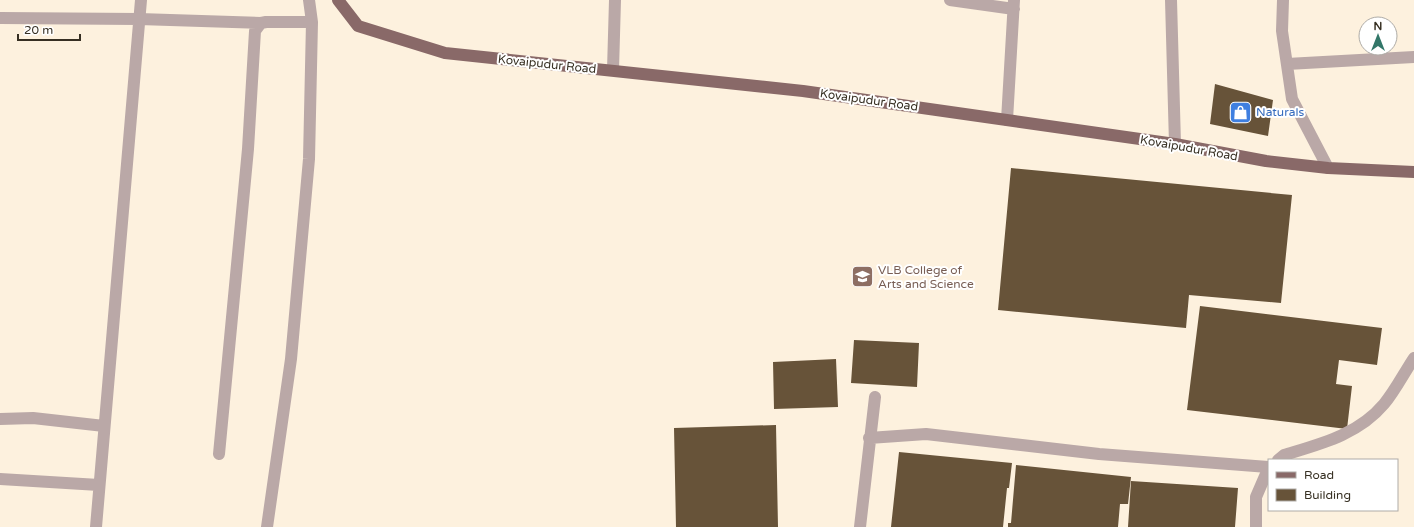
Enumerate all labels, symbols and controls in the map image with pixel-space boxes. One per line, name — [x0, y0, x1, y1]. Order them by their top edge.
scale bar — [18, 16, 80, 42]
north arrow — [1358, 16, 1398, 56]
text: N — [1374, 20, 1382, 33]
text: 20 m — [24, 23, 53, 37]
street label: Kovaipudur Road — [497, 52, 597, 76]
street label: Kovaipudur Road — [819, 86, 919, 114]
shop icon: Naturals — [1228, 99, 1254, 125]
place label: Naturals — [1256, 105, 1304, 119]
street label: Kovaipudur Road — [1139, 133, 1239, 163]
place label: VLB College of Arts and Science — [878, 263, 974, 291]
school or university icon: VLB College of Arts and Science — [849, 264, 875, 290]
legend — [1268, 459, 1398, 511]
text: Road — [1304, 468, 1334, 482]
text: Building — [1304, 488, 1351, 502]

